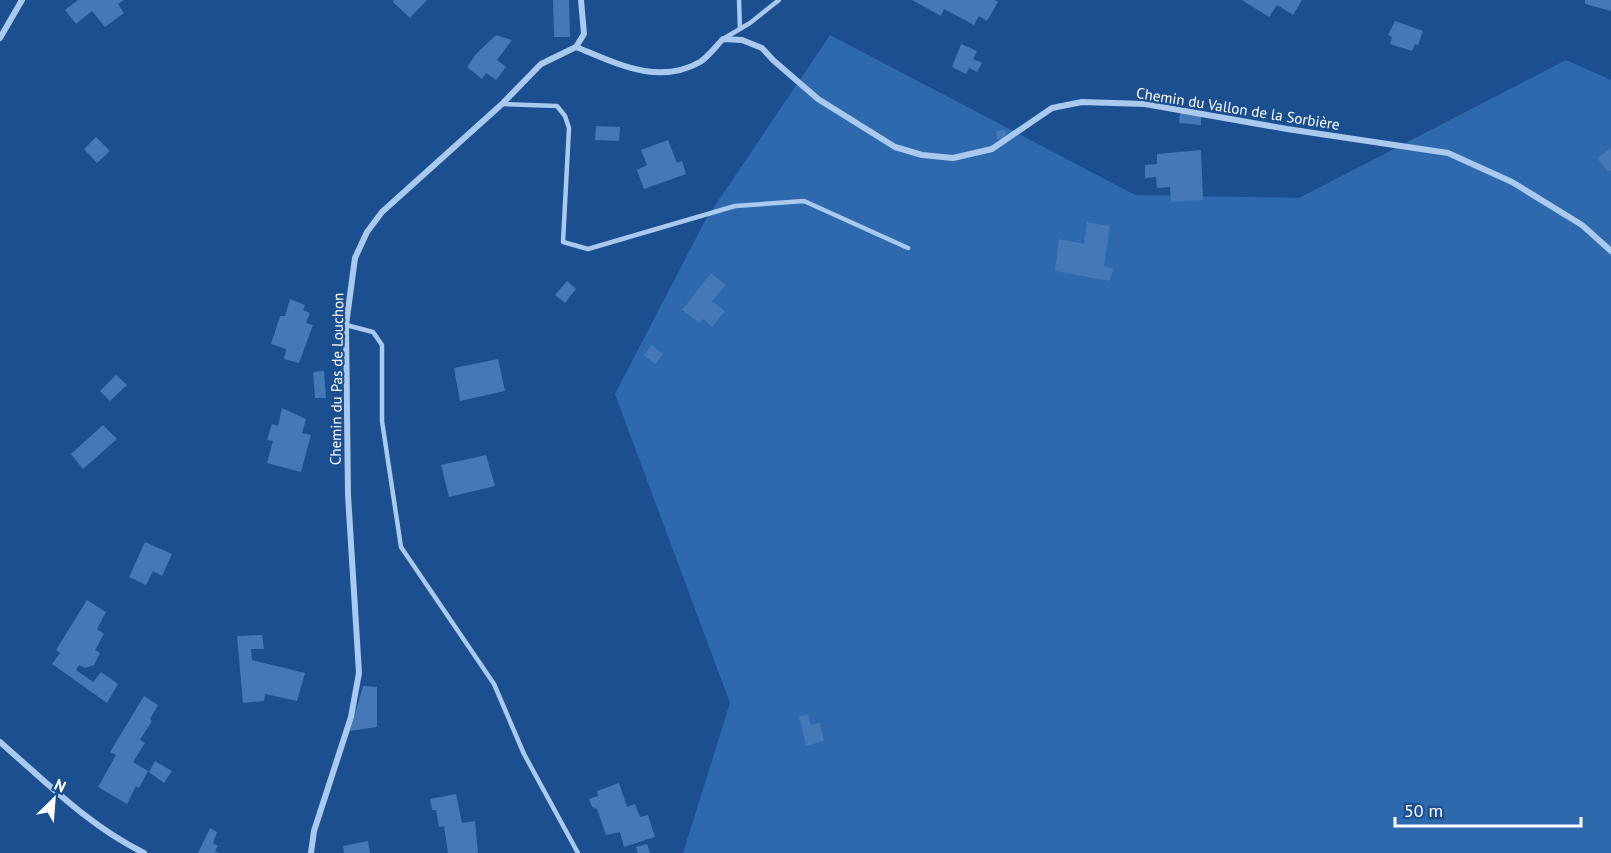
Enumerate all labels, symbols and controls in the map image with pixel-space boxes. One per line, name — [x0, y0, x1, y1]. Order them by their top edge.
street label: Chemin du Vallon de la Sorbière — [1135, 83, 1341, 134]
street label: Chemin du Pas de Louchon — [325, 293, 348, 465]
north arrow — [24, 769, 84, 829]
text: N — [51, 774, 69, 797]
scale bar — [1395, 790, 1581, 828]
text: 50 m — [1404, 799, 1443, 822]

